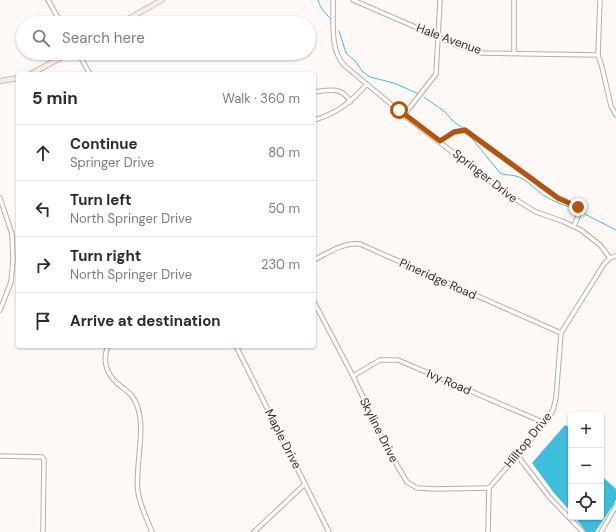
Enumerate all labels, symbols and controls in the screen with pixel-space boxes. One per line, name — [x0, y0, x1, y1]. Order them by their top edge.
search box — [16, 16, 316, 60]
street label: Hale Avenue — [414, 20, 484, 58]
icon: search — [30, 27, 52, 49]
text: Search here — [62, 28, 145, 48]
text: 5 min — [32, 87, 78, 109]
text: Walk · 360 m — [222, 90, 300, 107]
route start — [390, 101, 408, 119]
text: Continue — [70, 134, 138, 154]
icon: ahead — [32, 142, 54, 164]
text: 80 m — [268, 144, 300, 161]
street label: Springer Drive — [449, 146, 521, 206]
text: Springer Drive — [70, 154, 155, 171]
text: Turn left — [70, 190, 131, 210]
icon: left — [32, 198, 54, 220]
route end — [569, 198, 587, 216]
text: 50 m — [268, 200, 300, 217]
text: North Springer Drive — [70, 210, 192, 227]
text: Turn right — [70, 246, 141, 266]
icon: right — [32, 254, 54, 276]
street label: Pineridge Road — [397, 255, 479, 303]
text: 230 m — [261, 256, 300, 273]
text: North Springer Drive — [70, 266, 192, 283]
icon: arrive — [32, 310, 54, 332]
text: Arrive at destination — [70, 311, 221, 331]
street label: Ivy Road — [424, 365, 474, 399]
street label: Skyline Drive — [356, 395, 402, 465]
street label: Maple Drive — [261, 406, 305, 472]
street label: Hilltop Drive — [501, 409, 555, 471]
map controls — [568, 412, 604, 520]
button: + — [568, 412, 604, 448]
button: − — [568, 448, 604, 484]
button: locate — [568, 484, 604, 520]

